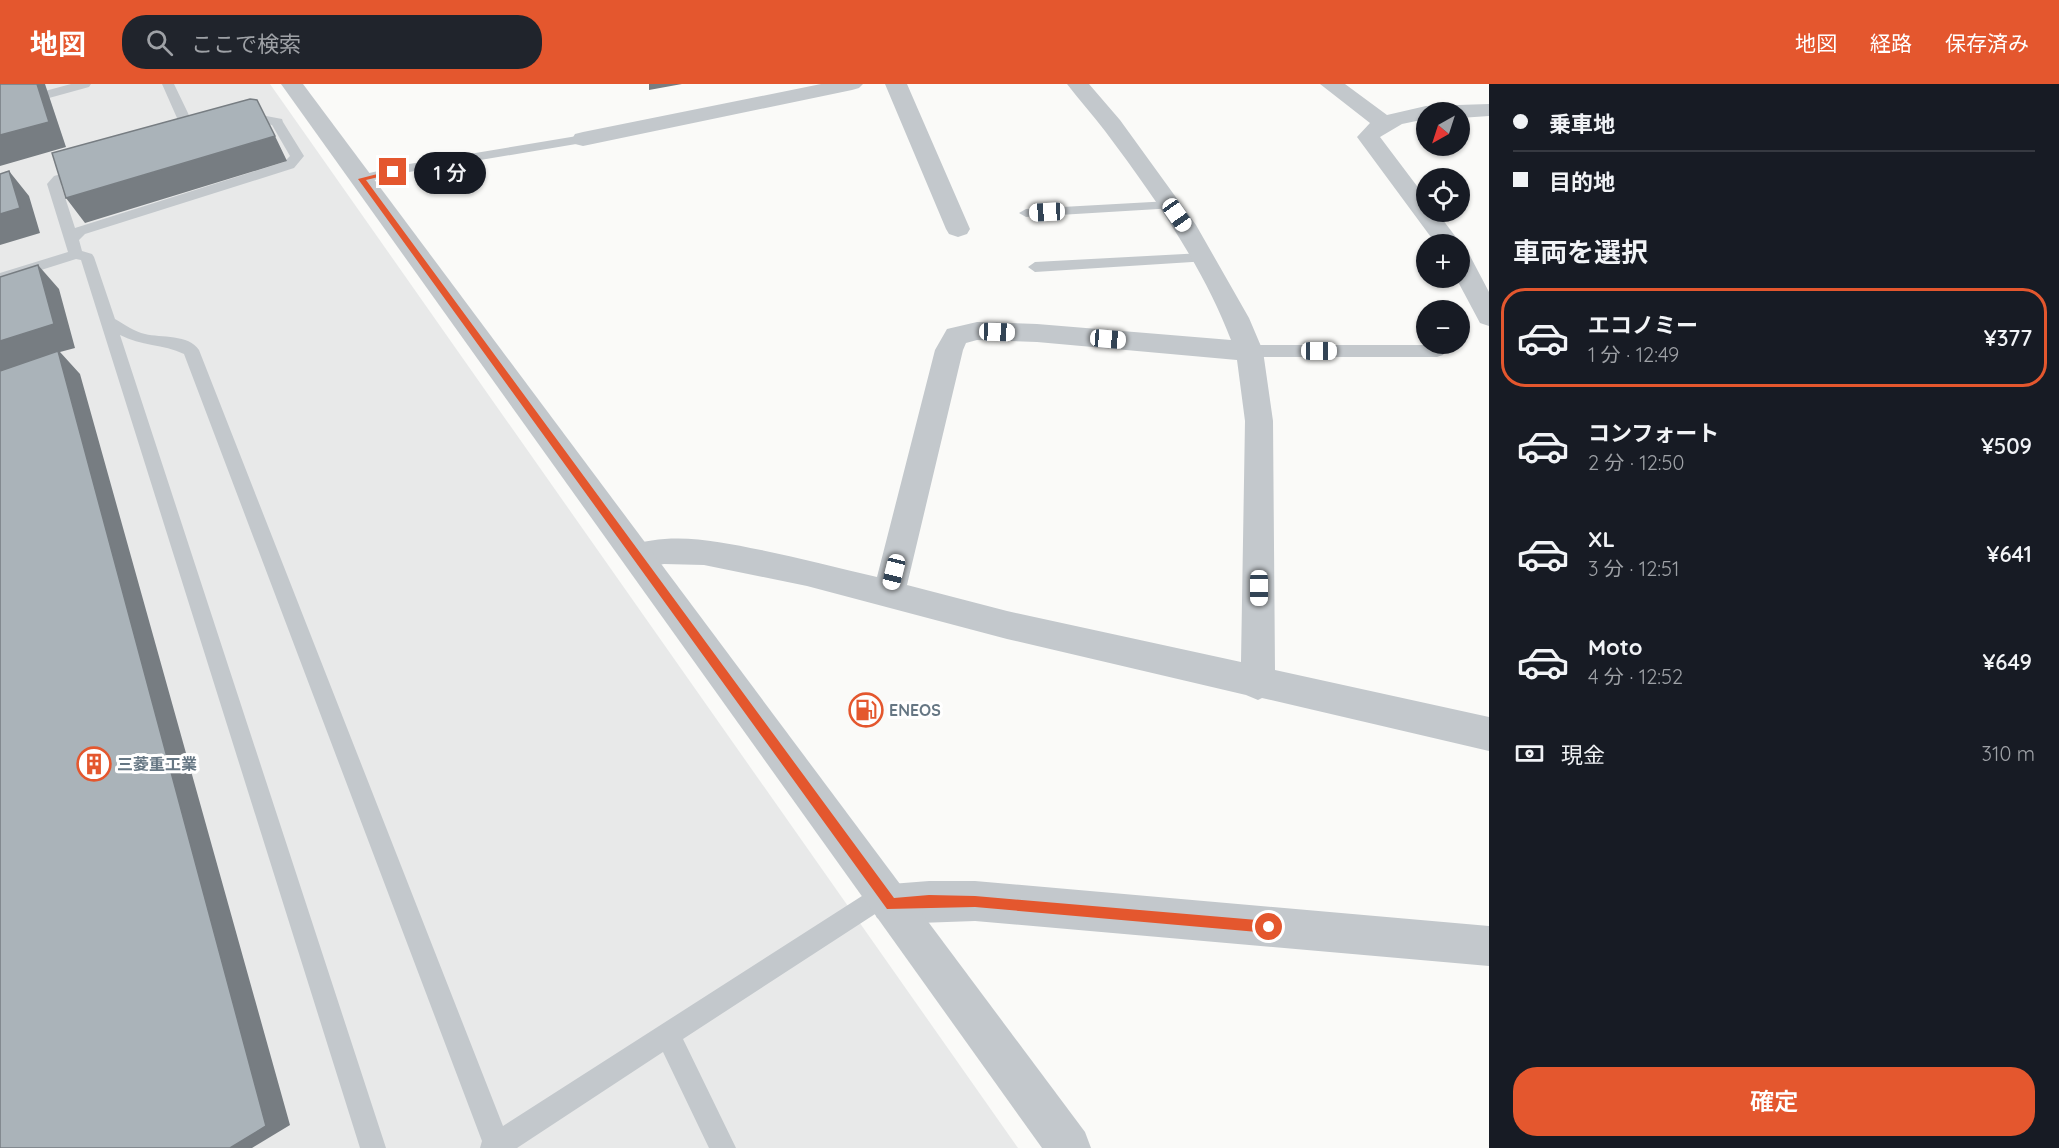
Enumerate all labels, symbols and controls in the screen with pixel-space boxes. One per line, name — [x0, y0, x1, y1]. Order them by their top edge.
search box — [122, 15, 542, 69]
text: 地図 — [30, 26, 86, 61]
icon: search — [143, 26, 176, 59]
text: ここで検索 — [191, 30, 301, 58]
text: 地図 — [1795, 30, 1837, 56]
text: 経路 — [1870, 30, 1912, 56]
text: 保存済み — [1945, 30, 2029, 56]
north arrow — [1416, 102, 1470, 156]
map controls — [1416, 102, 1470, 354]
text: 乗車地 — [1549, 110, 1615, 138]
callout: 1 分 — [414, 151, 486, 193]
route end — [379, 158, 406, 185]
text: 1 分 — [433, 160, 467, 185]
button: locate — [1416, 168, 1470, 222]
text: 目的地 — [1549, 168, 1615, 196]
car — [1159, 195, 1195, 235]
car — [1029, 202, 1065, 222]
button: + — [1416, 234, 1470, 288]
text: 車両を選択 — [1513, 235, 1648, 269]
button: − — [1416, 300, 1470, 354]
icon: car — [1516, 311, 1570, 365]
text: エコノミー — [1588, 311, 1698, 339]
car — [979, 322, 1015, 342]
text: ¥377 — [1984, 324, 2032, 352]
car — [1089, 328, 1127, 350]
car — [1301, 342, 1337, 360]
text: 1 分 · 12:49 — [1588, 342, 1679, 367]
icon: car — [1516, 419, 1570, 473]
text: コンフォート — [1588, 419, 1719, 447]
text: ¥509 — [1981, 432, 2032, 460]
text: 2 分 · 12:50 — [1588, 450, 1684, 475]
text: XL — [1588, 525, 1615, 553]
icon: car — [1516, 527, 1570, 581]
text: ¥641 — [1987, 540, 2032, 568]
car — [881, 552, 907, 592]
text: 3 分 · 12:51 — [1588, 556, 1679, 581]
car — [1250, 570, 1268, 606]
text: Moto — [1588, 633, 1642, 661]
icon: car — [1516, 635, 1570, 689]
text: ¥649 — [1982, 648, 2032, 676]
text: 4 分 · 12:52 — [1588, 664, 1683, 689]
fuel station icon: ENEOS — [848, 692, 884, 728]
place label: ENEOS — [889, 700, 941, 720]
icon: cash — [1513, 737, 1546, 770]
text: 現金 — [1561, 741, 1605, 769]
text: 310 m — [1982, 741, 2035, 766]
building icon: 三菱重工業 — [76, 746, 112, 782]
place label: 三菱重工業 — [117, 754, 197, 774]
route start — [1255, 913, 1282, 940]
button: 確定 — [1513, 1067, 2035, 1136]

